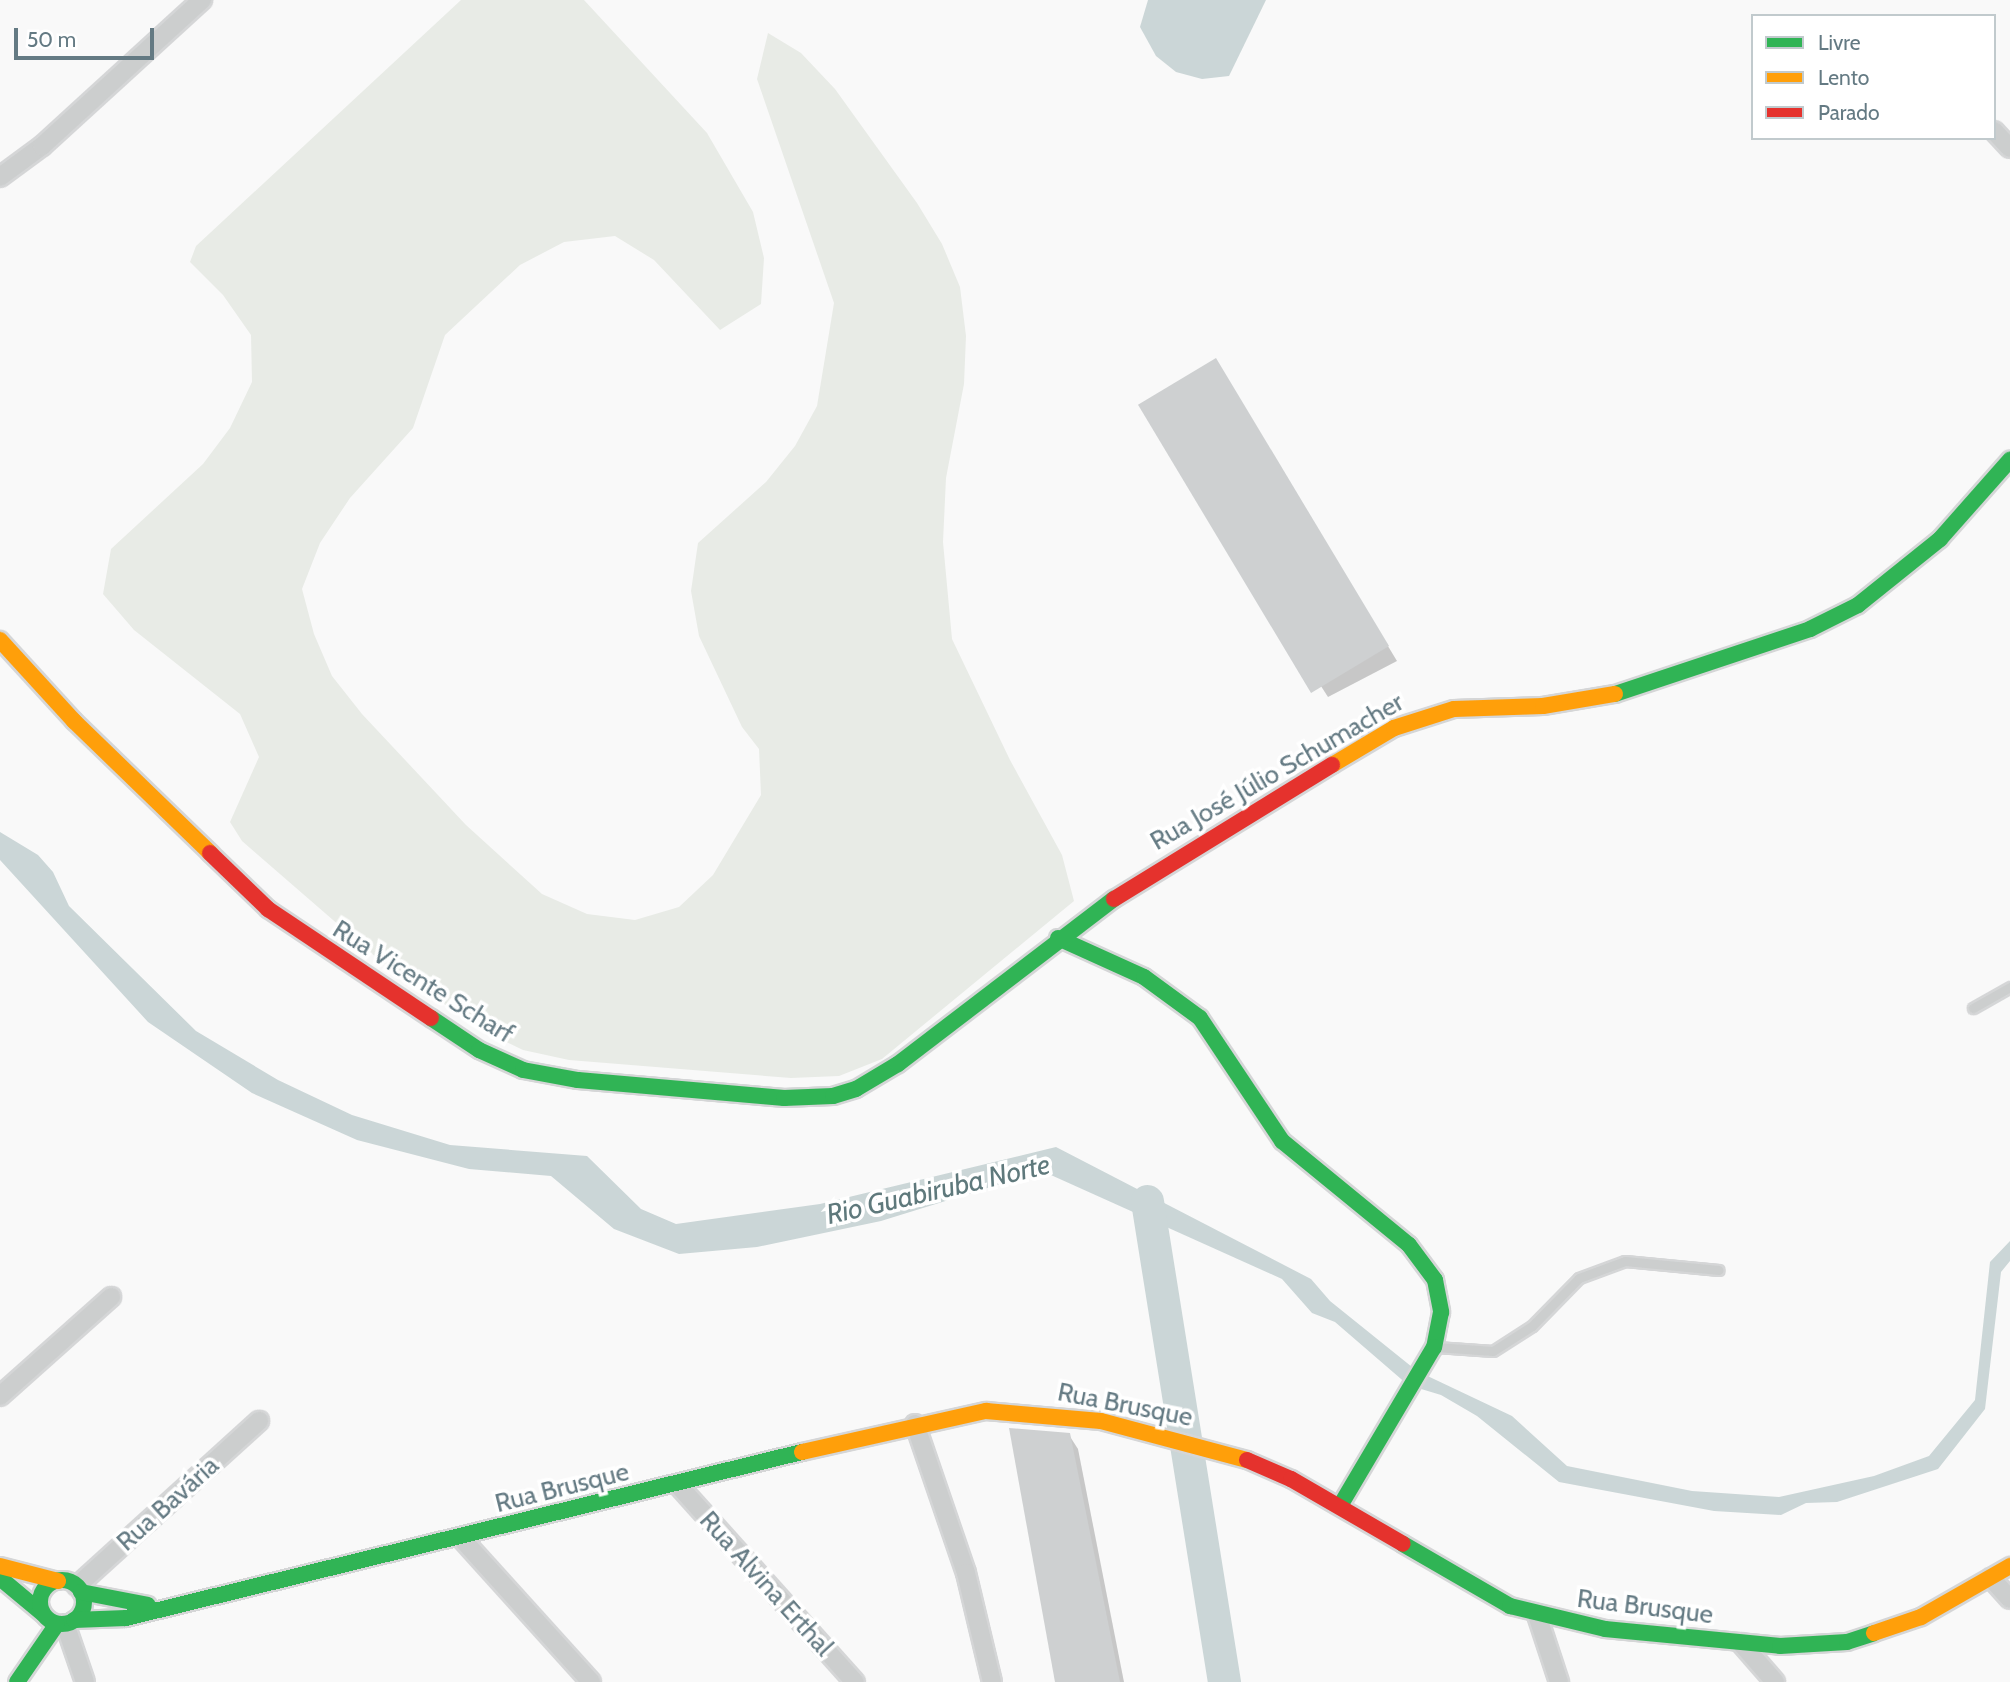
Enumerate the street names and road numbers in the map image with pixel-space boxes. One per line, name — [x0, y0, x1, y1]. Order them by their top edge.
street label: Rua José Júlio Schumacher — [1145, 687, 1409, 857]
street label: Rua Vicente Scharf — [327, 914, 519, 1050]
street label: Rua Brusque — [1055, 1377, 1195, 1433]
street label: Rua Bavária — [111, 1450, 225, 1558]
street label: Rua Brusque — [492, 1456, 632, 1520]
street label: Rua Alvina Erthal — [693, 1505, 839, 1663]
street label: Rua Brusque — [1575, 1583, 1715, 1631]

